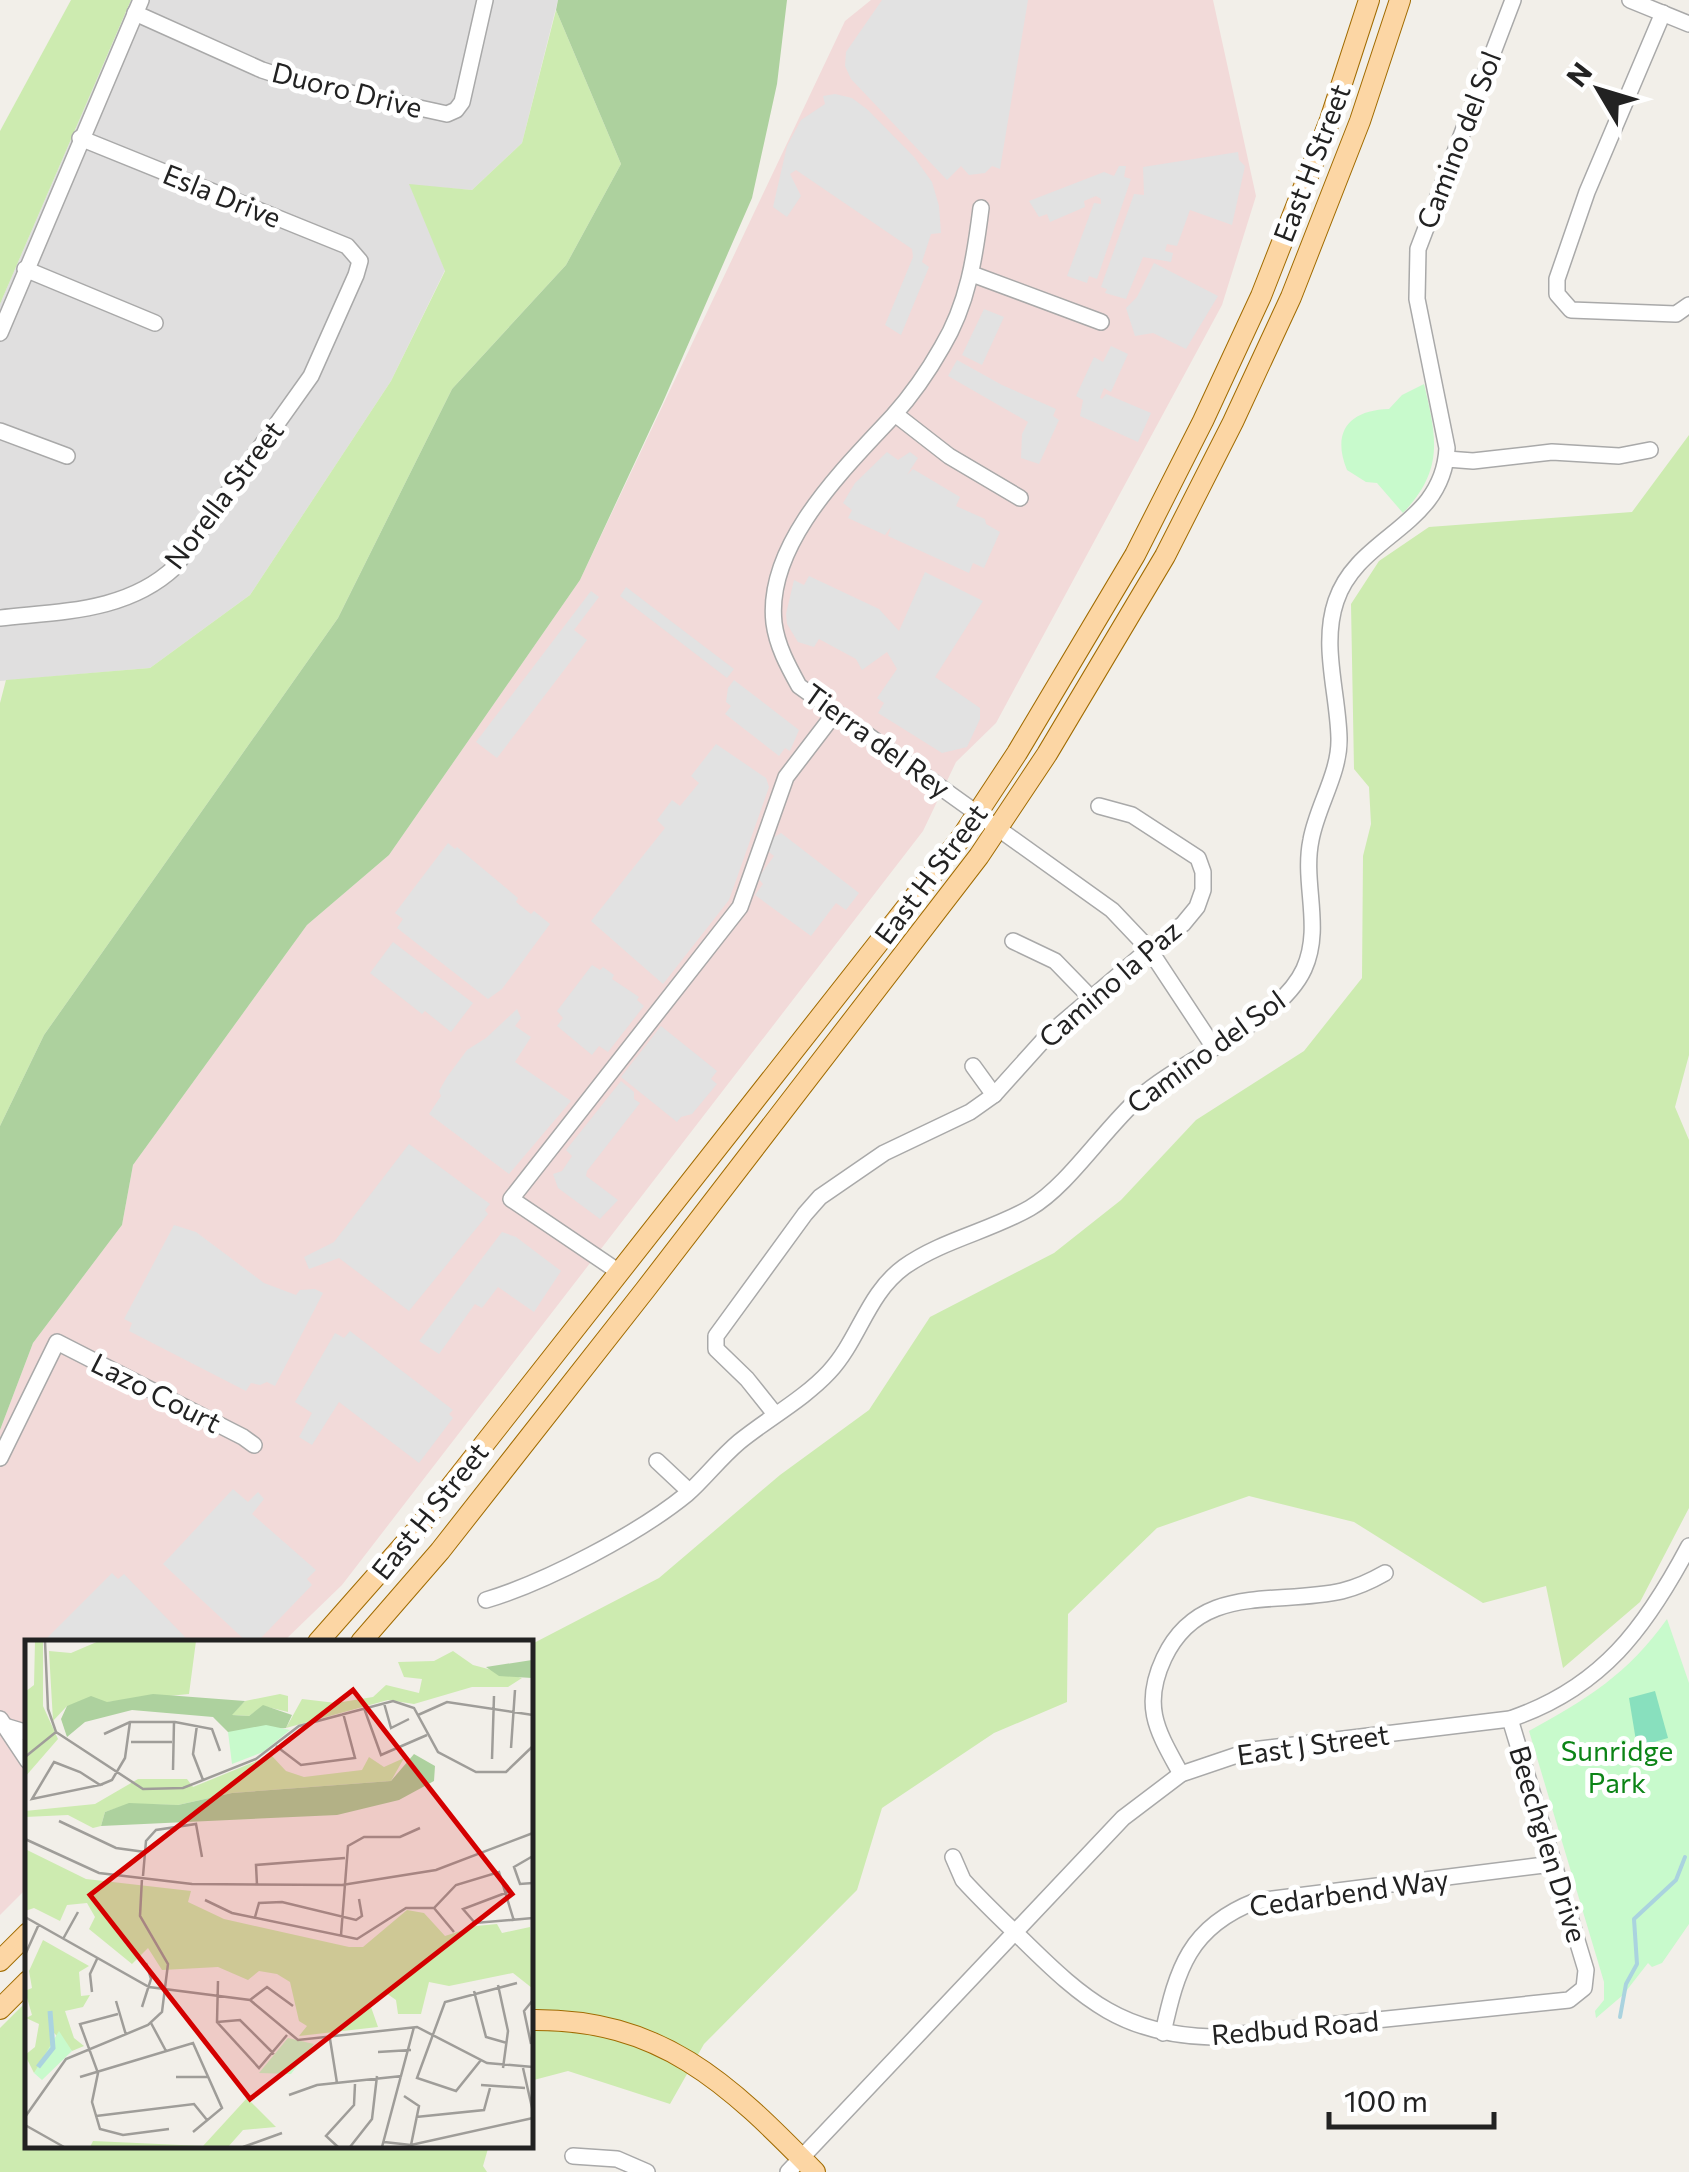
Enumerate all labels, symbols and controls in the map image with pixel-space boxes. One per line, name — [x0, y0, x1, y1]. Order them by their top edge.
north arrow — [1549, 40, 1649, 140]
street label: Camino del Sol — [1409, 46, 1507, 233]
street label: Duoro Drive — [269, 54, 426, 124]
text: N — [1559, 55, 1598, 93]
street label: East H Street — [1265, 79, 1357, 246]
street label: Esla Drive — [158, 156, 286, 234]
street label: Norella Street — [156, 414, 290, 575]
street label: Tierra del Rey — [798, 676, 957, 805]
street label: East H Street — [867, 797, 994, 950]
street label: Camino la Paz — [1031, 912, 1187, 1054]
street label: Camino del Sol — [1120, 982, 1291, 1120]
street label: Lazo Court — [86, 1345, 227, 1439]
street label: East H Street — [364, 1435, 495, 1586]
inset map — [25, 1640, 532, 2147]
street label: East J Street — [1235, 1716, 1391, 1772]
park label: Sunridge Park — [1561, 1733, 1673, 1799]
street label: Beechglen Drive — [1503, 1741, 1595, 1946]
street label: Cedarbend Way — [1247, 1861, 1451, 1923]
street label: Redbud Road — [1210, 2003, 1380, 2051]
scale bar — [1329, 2067, 1494, 2129]
text: 100 m — [1344, 2081, 1428, 2118]

